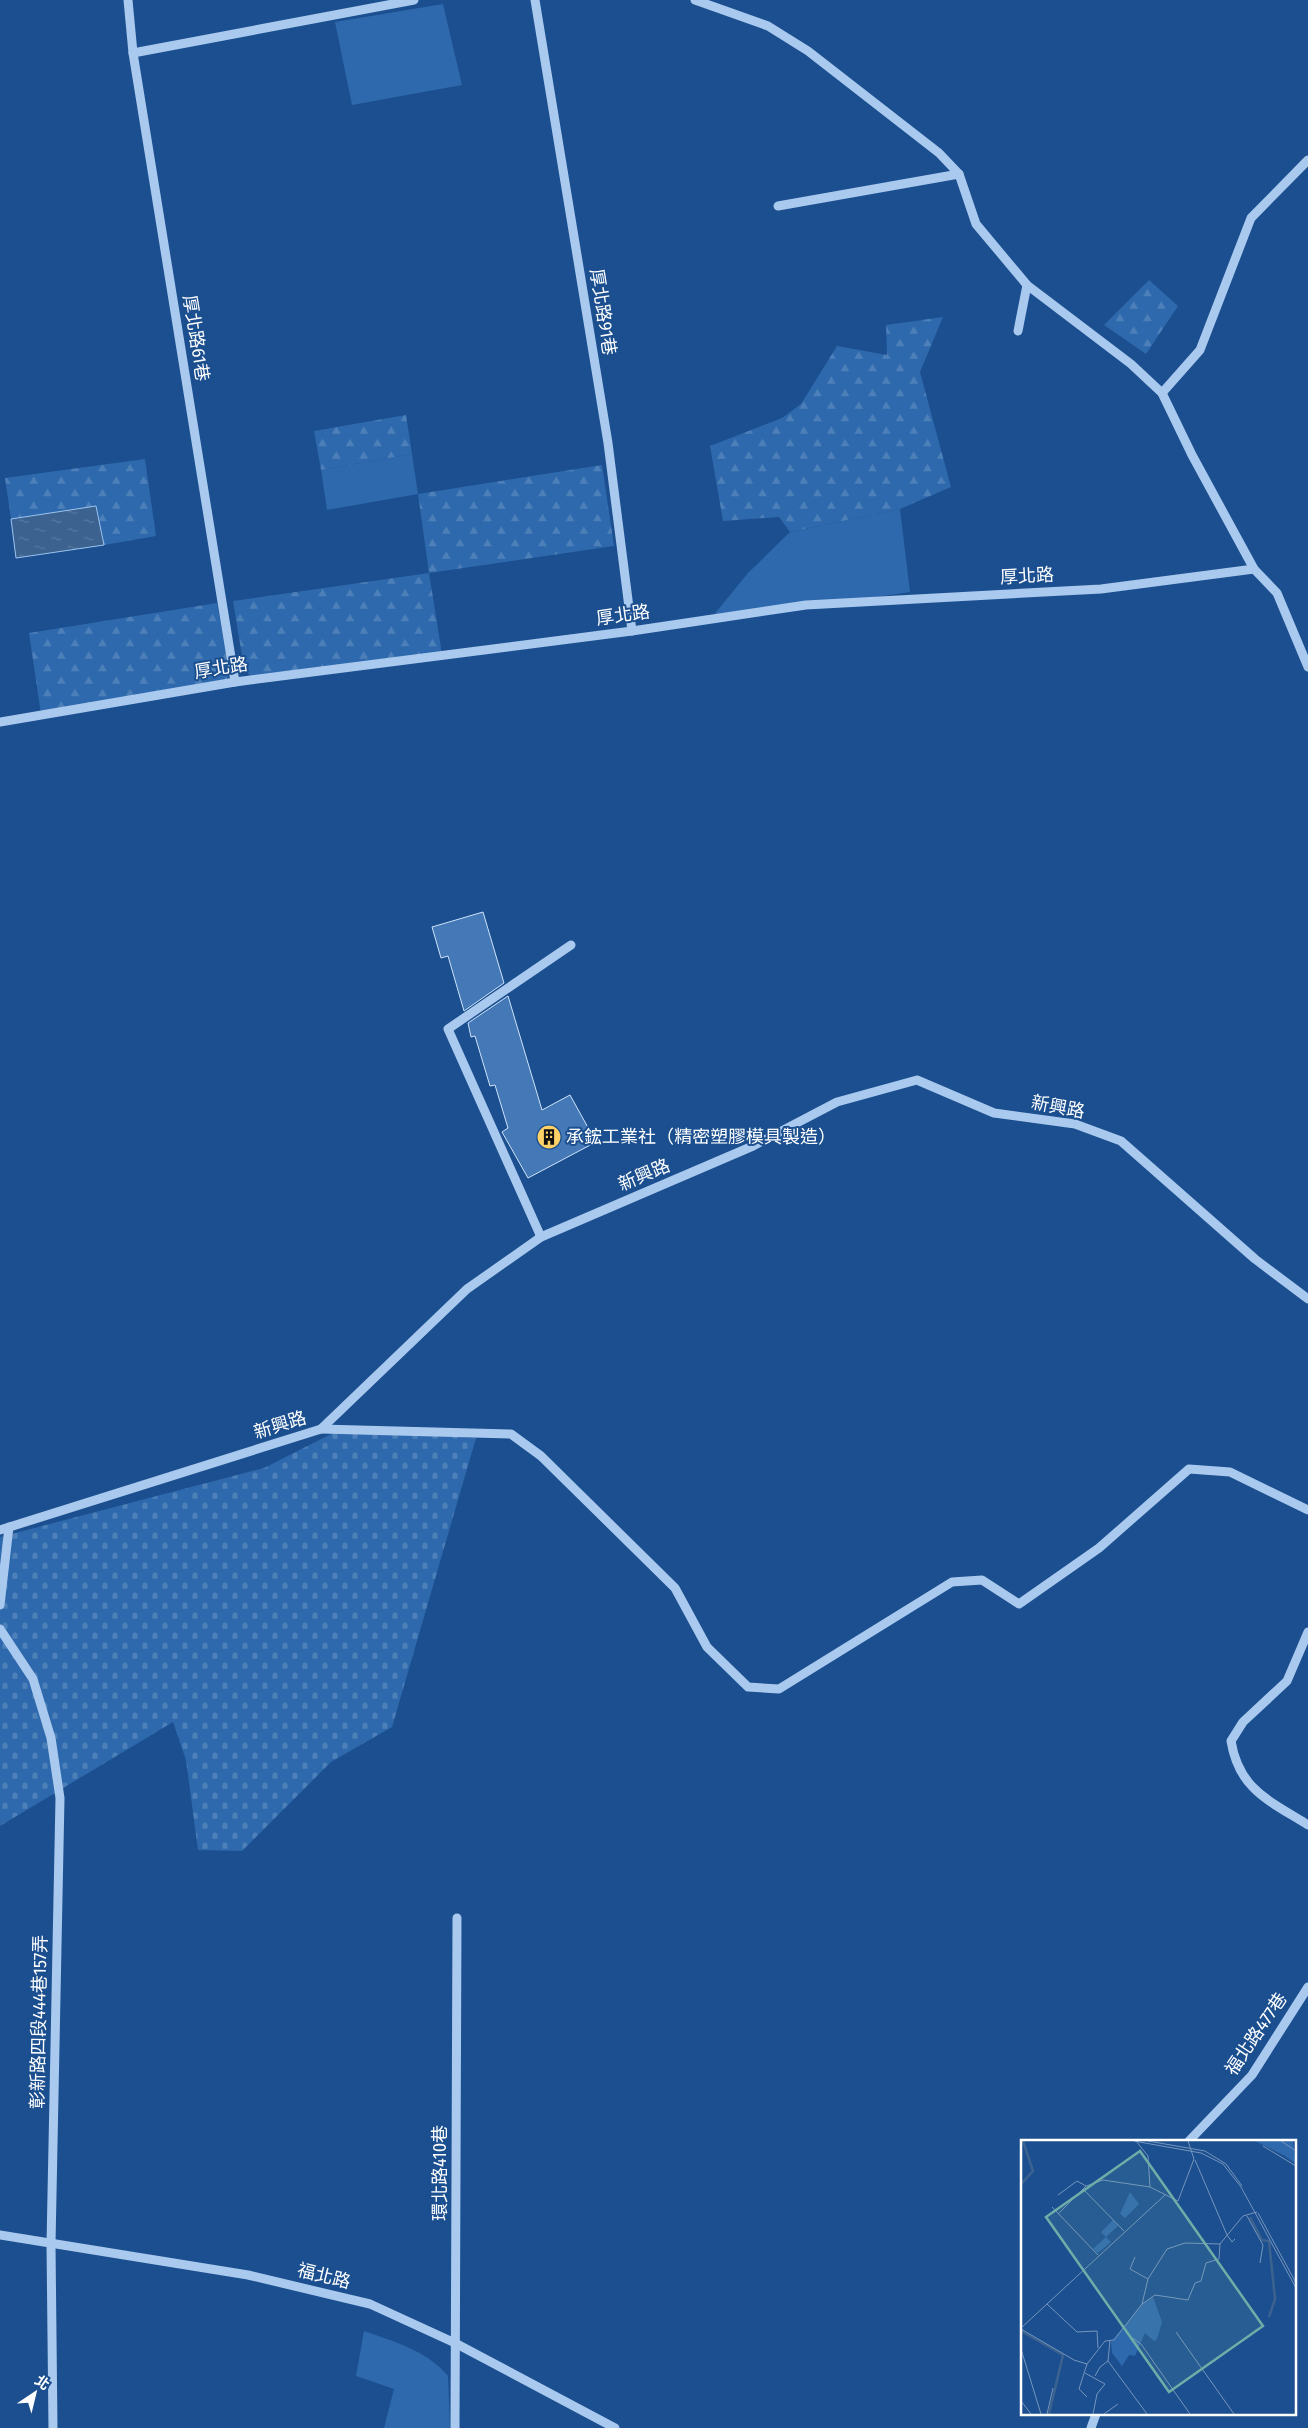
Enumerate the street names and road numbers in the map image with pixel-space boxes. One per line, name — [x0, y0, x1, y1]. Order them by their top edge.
street label: 厚北路91巷 — [585, 267, 621, 357]
street label: 厚北路61巷 — [178, 293, 214, 383]
street label: 厚北路 — [999, 564, 1055, 588]
street label: 厚北路 — [595, 600, 651, 630]
street label: 厚北路 — [193, 653, 249, 683]
street label: 新興路 — [1029, 1091, 1087, 1123]
street label: 新興路 — [615, 1154, 673, 1196]
street label: 新興路 — [251, 1407, 309, 1443]
street label: 彰新路四段444巷157弄 — [26, 1935, 52, 2109]
street label: 福北路477巷 — [1220, 1988, 1292, 2080]
street label: 環北路410巷 — [429, 2125, 451, 2221]
street label: 福北路 — [295, 2259, 353, 2293]

